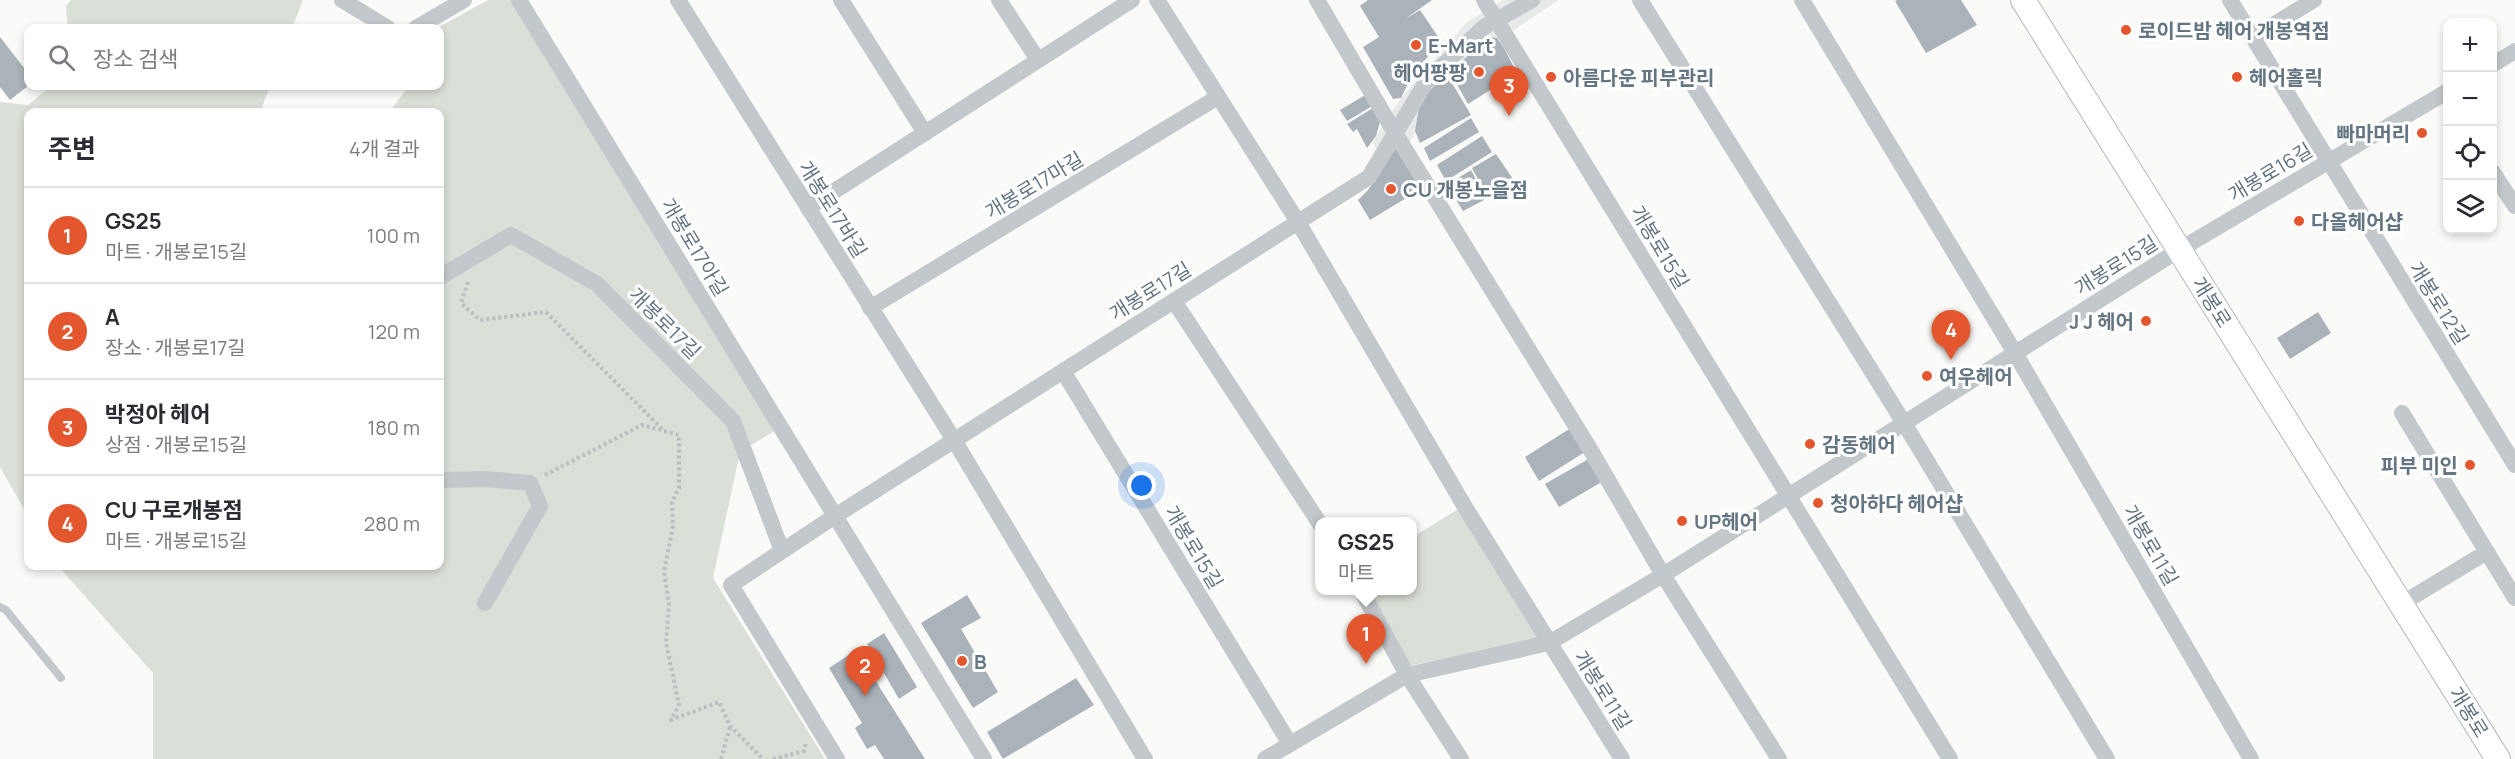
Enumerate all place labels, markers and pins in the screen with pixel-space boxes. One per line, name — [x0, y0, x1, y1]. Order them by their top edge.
place label: 로이드밤 헤어 개봉역점 — [2138, 17, 2330, 44]
marker: 로이드밤 헤어 개봉역점 — [2119, 23, 2133, 37]
place label: E-Mart — [1428, 32, 1493, 59]
marker: E-Mart — [1409, 38, 1423, 52]
place label: 헤어팡팡 — [1393, 59, 1467, 86]
place label: 아름다운 피부관리 — [1563, 64, 1714, 91]
place label: 헤어홀릭 — [2249, 64, 2323, 91]
marker: 헤어팡팡 — [1472, 65, 1486, 79]
pin: 3 — [1490, 66, 1528, 116]
marker: 아름다운 피부관리 — [1544, 70, 1558, 84]
marker: 헤어홀릭 — [2230, 70, 2244, 84]
place label: 빠마머리 — [2336, 120, 2410, 147]
marker: 빠마머리 — [2415, 126, 2429, 140]
place label: CU 개봉노을점 — [1403, 176, 1528, 203]
marker: CU 개봉노을점 — [1384, 182, 1398, 196]
place label: 다올헤어샵 — [2311, 208, 2403, 235]
marker: 다올헤어샵 — [2292, 214, 2306, 228]
place label: J J 헤어 — [2069, 308, 2134, 335]
pin: 4 — [1932, 310, 1970, 360]
marker: J J 헤어 — [2139, 314, 2153, 328]
place label: 여우헤어 — [1939, 363, 2013, 390]
marker: 여우헤어 — [1920, 369, 1934, 383]
place label: 감동헤어 — [1822, 431, 1896, 458]
marker: 감동헤어 — [1803, 437, 1817, 451]
place label: 피부 미인 — [2380, 452, 2458, 479]
marker: 피부 미인 — [2463, 458, 2477, 472]
place label: 청아하다 헤어샵 — [1830, 490, 1963, 517]
marker: 청아하다 헤어샵 — [1811, 496, 1825, 510]
place label: UP헤어 — [1694, 508, 1758, 535]
marker: UP헤어 — [1675, 514, 1689, 528]
pin: 1 — [1346, 614, 1386, 664]
pin: 2 — [846, 646, 884, 696]
place label: B — [974, 648, 987, 675]
marker: B — [955, 654, 969, 668]

